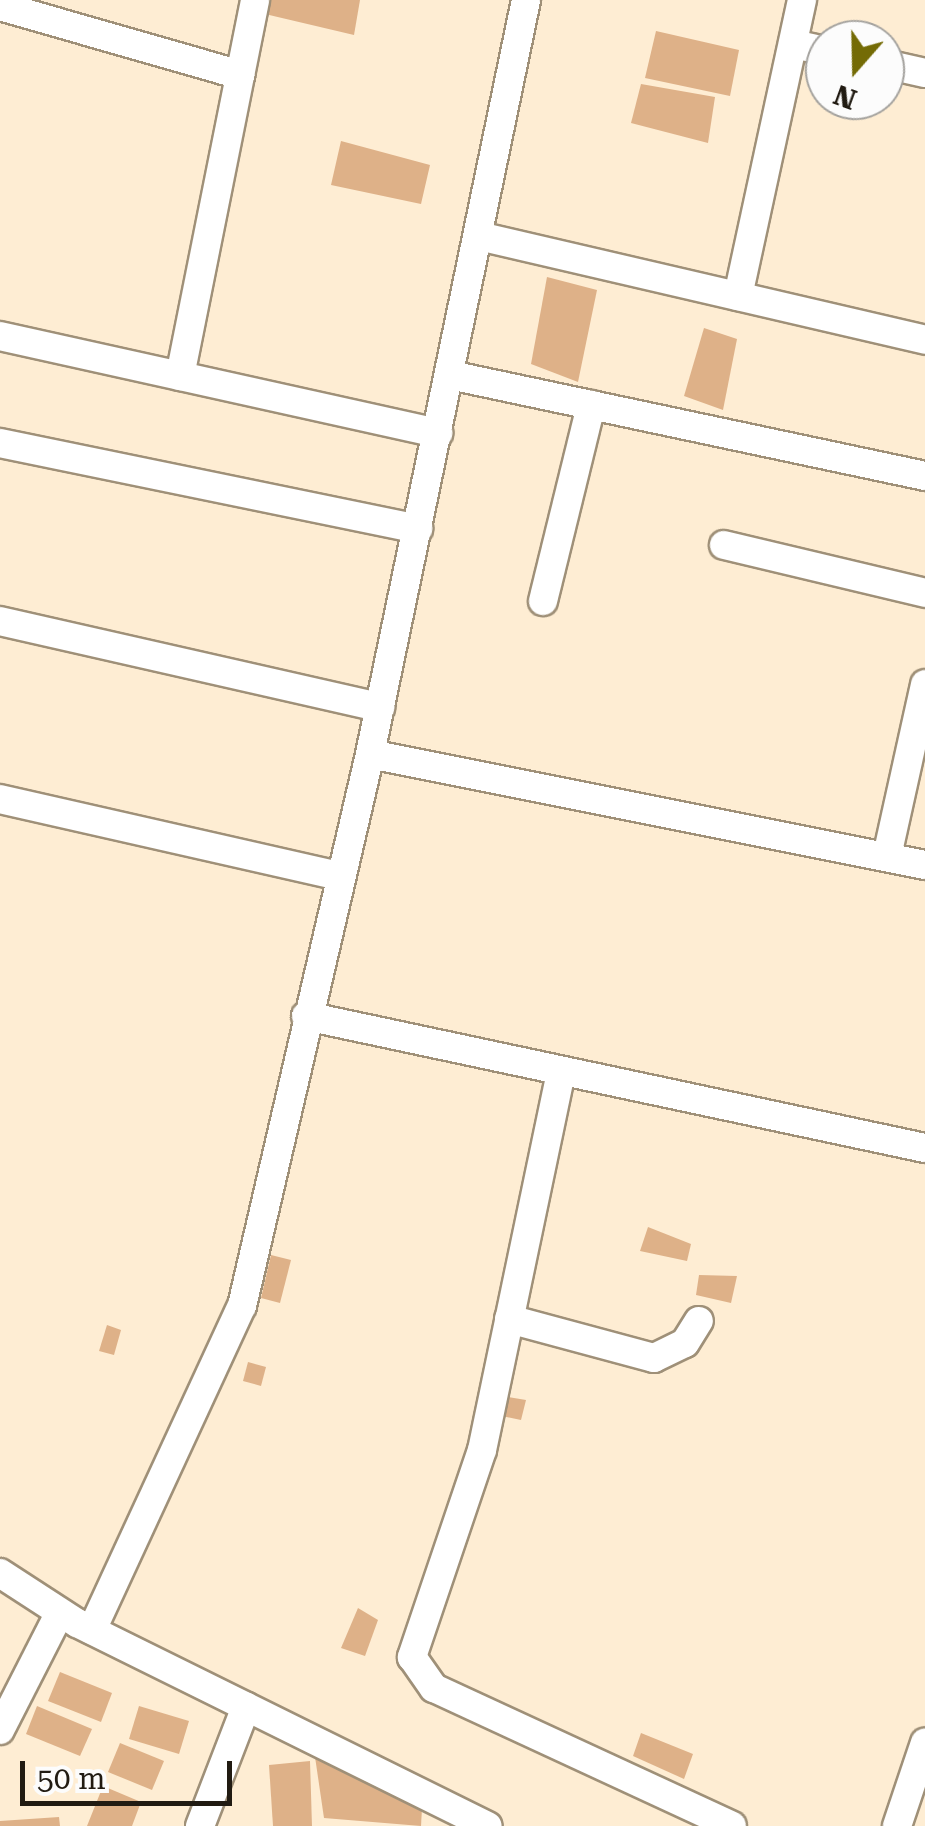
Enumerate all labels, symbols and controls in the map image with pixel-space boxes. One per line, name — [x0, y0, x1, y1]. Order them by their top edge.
north arrow — [805, 20, 905, 120]
text: N — [829, 78, 861, 116]
scale bar — [25, 1741, 238, 1803]
text: 50 m — [37, 1761, 106, 1796]

